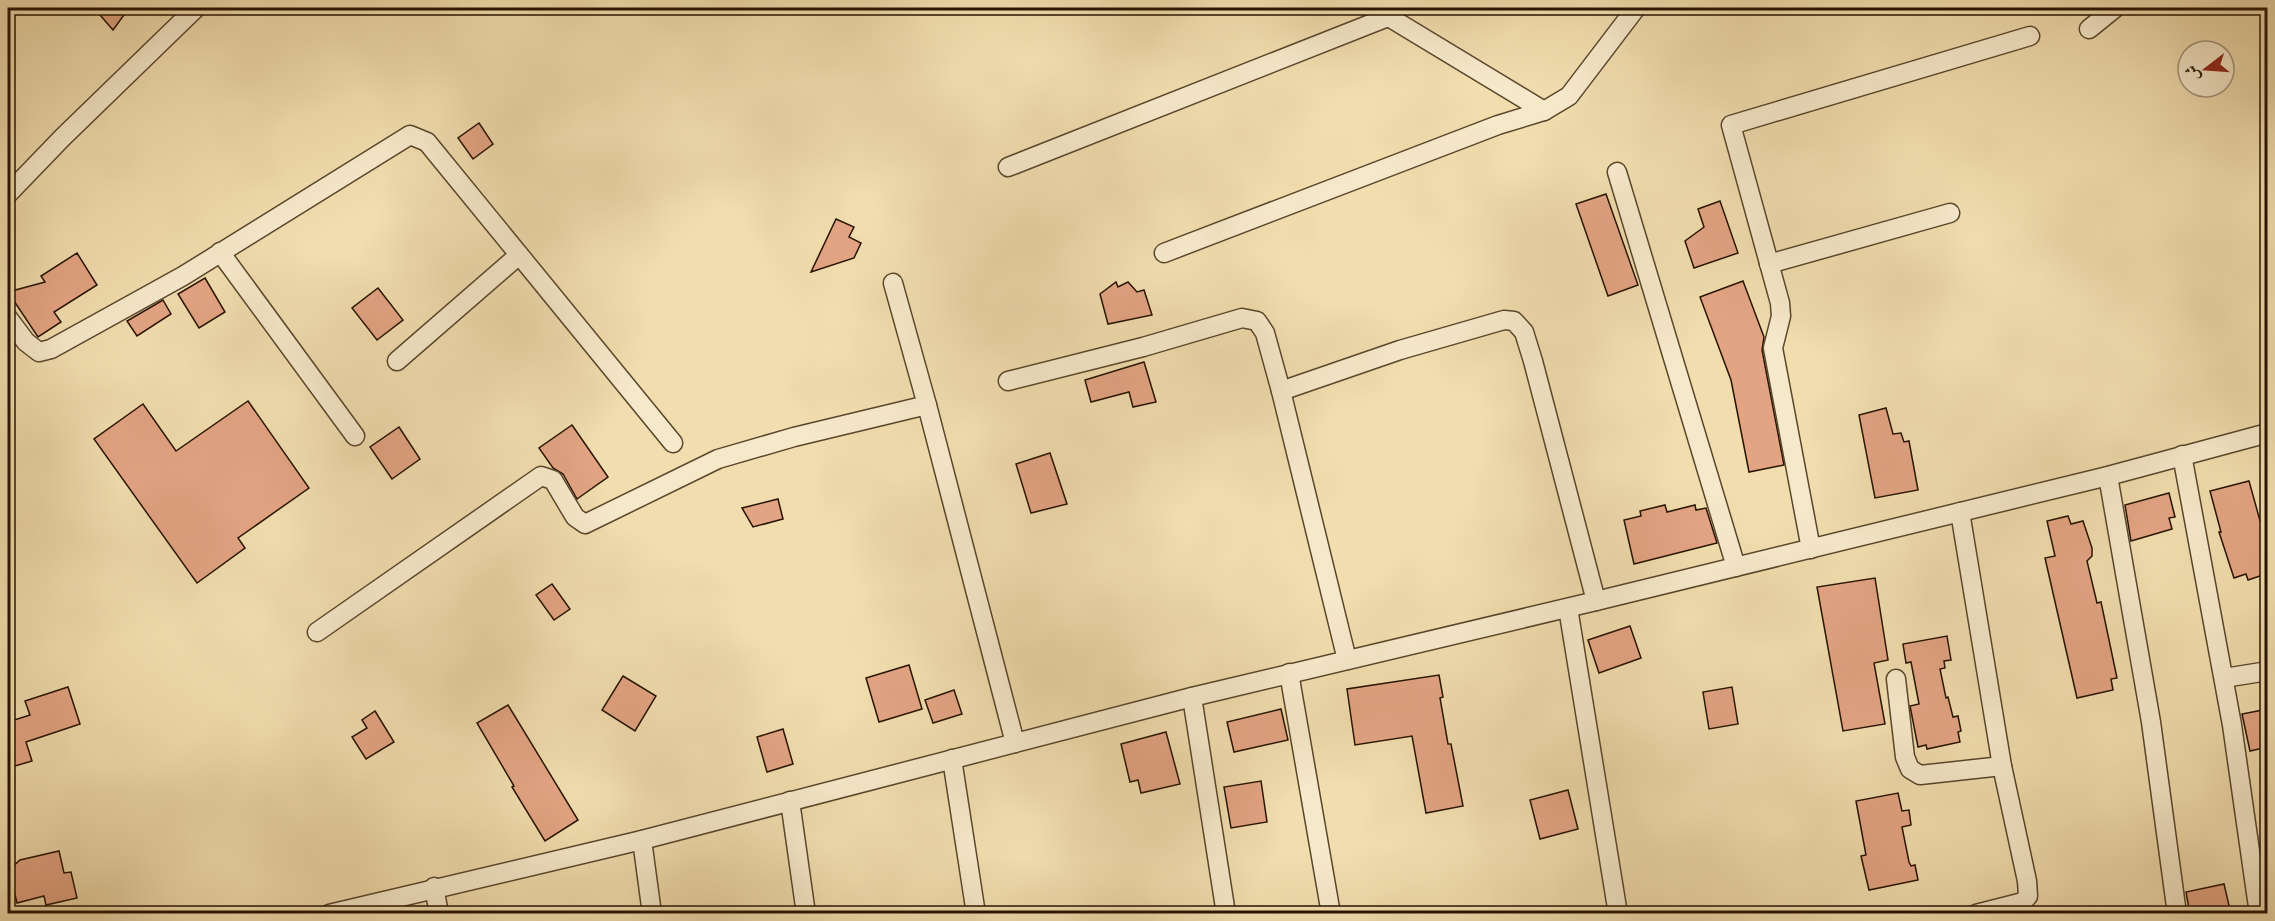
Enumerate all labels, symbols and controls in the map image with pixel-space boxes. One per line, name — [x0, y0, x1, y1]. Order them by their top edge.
north arrow — [2176, 39, 2236, 99]
text: ش — [2181, 63, 2204, 84]

